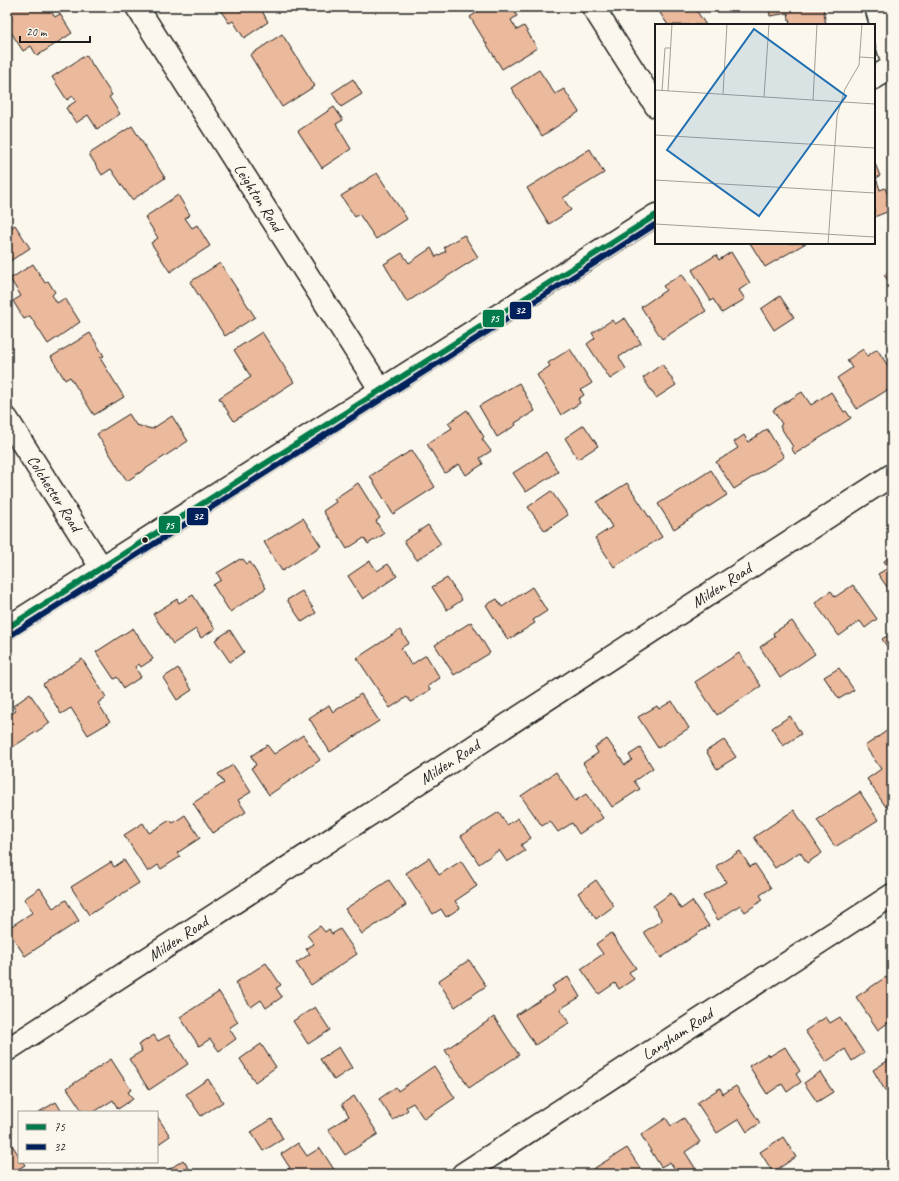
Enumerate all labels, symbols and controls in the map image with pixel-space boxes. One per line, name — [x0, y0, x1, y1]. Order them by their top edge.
scale bar — [20, 18, 90, 44]
text: 20 m — [26, 24, 48, 40]
inset map — [655, 24, 875, 244]
street label: Leighton Road — [229, 160, 289, 238]
line badge: 32 — [509, 301, 532, 320]
text: 32 — [515, 303, 526, 317]
line badge: 75 — [482, 309, 505, 328]
text: 75 — [489, 311, 500, 325]
street label: Colchester Road — [23, 451, 87, 537]
line badge: 32 — [186, 507, 209, 526]
text: 32 — [193, 509, 204, 523]
line badge: 75 — [158, 515, 181, 534]
text: 75 — [164, 518, 175, 532]
unlabelled marker — [140, 535, 150, 545]
street label: Milden Road — [688, 558, 757, 613]
street label: Milden Road — [416, 734, 486, 789]
street label: Milden Road — [144, 911, 214, 966]
street label: Langham Road — [638, 1003, 719, 1065]
legend — [18, 1111, 158, 1163]
text: 75 — [54, 1119, 65, 1135]
text: 32 — [54, 1139, 66, 1155]

